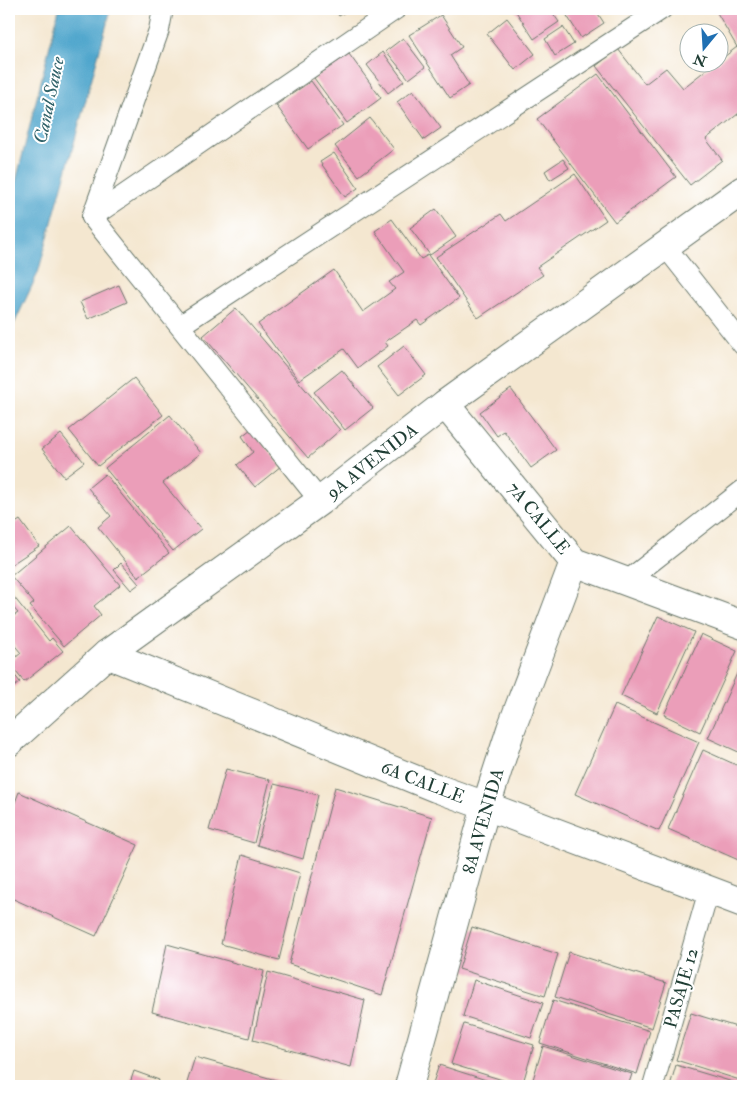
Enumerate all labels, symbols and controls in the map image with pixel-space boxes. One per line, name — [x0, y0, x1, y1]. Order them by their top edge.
north arrow — [680, 22, 730, 72]
text: N — [691, 50, 710, 70]
water label: Canal Sauce — [28, 54, 70, 146]
street label: 9A AVENIDA — [320, 418, 423, 505]
street label: 7A CALLE — [502, 477, 575, 559]
street label: 6A CALLE — [378, 756, 468, 809]
street label: 8A AVENIDA — [457, 765, 510, 877]
street label: PASAJE 12 — [659, 945, 704, 1031]

